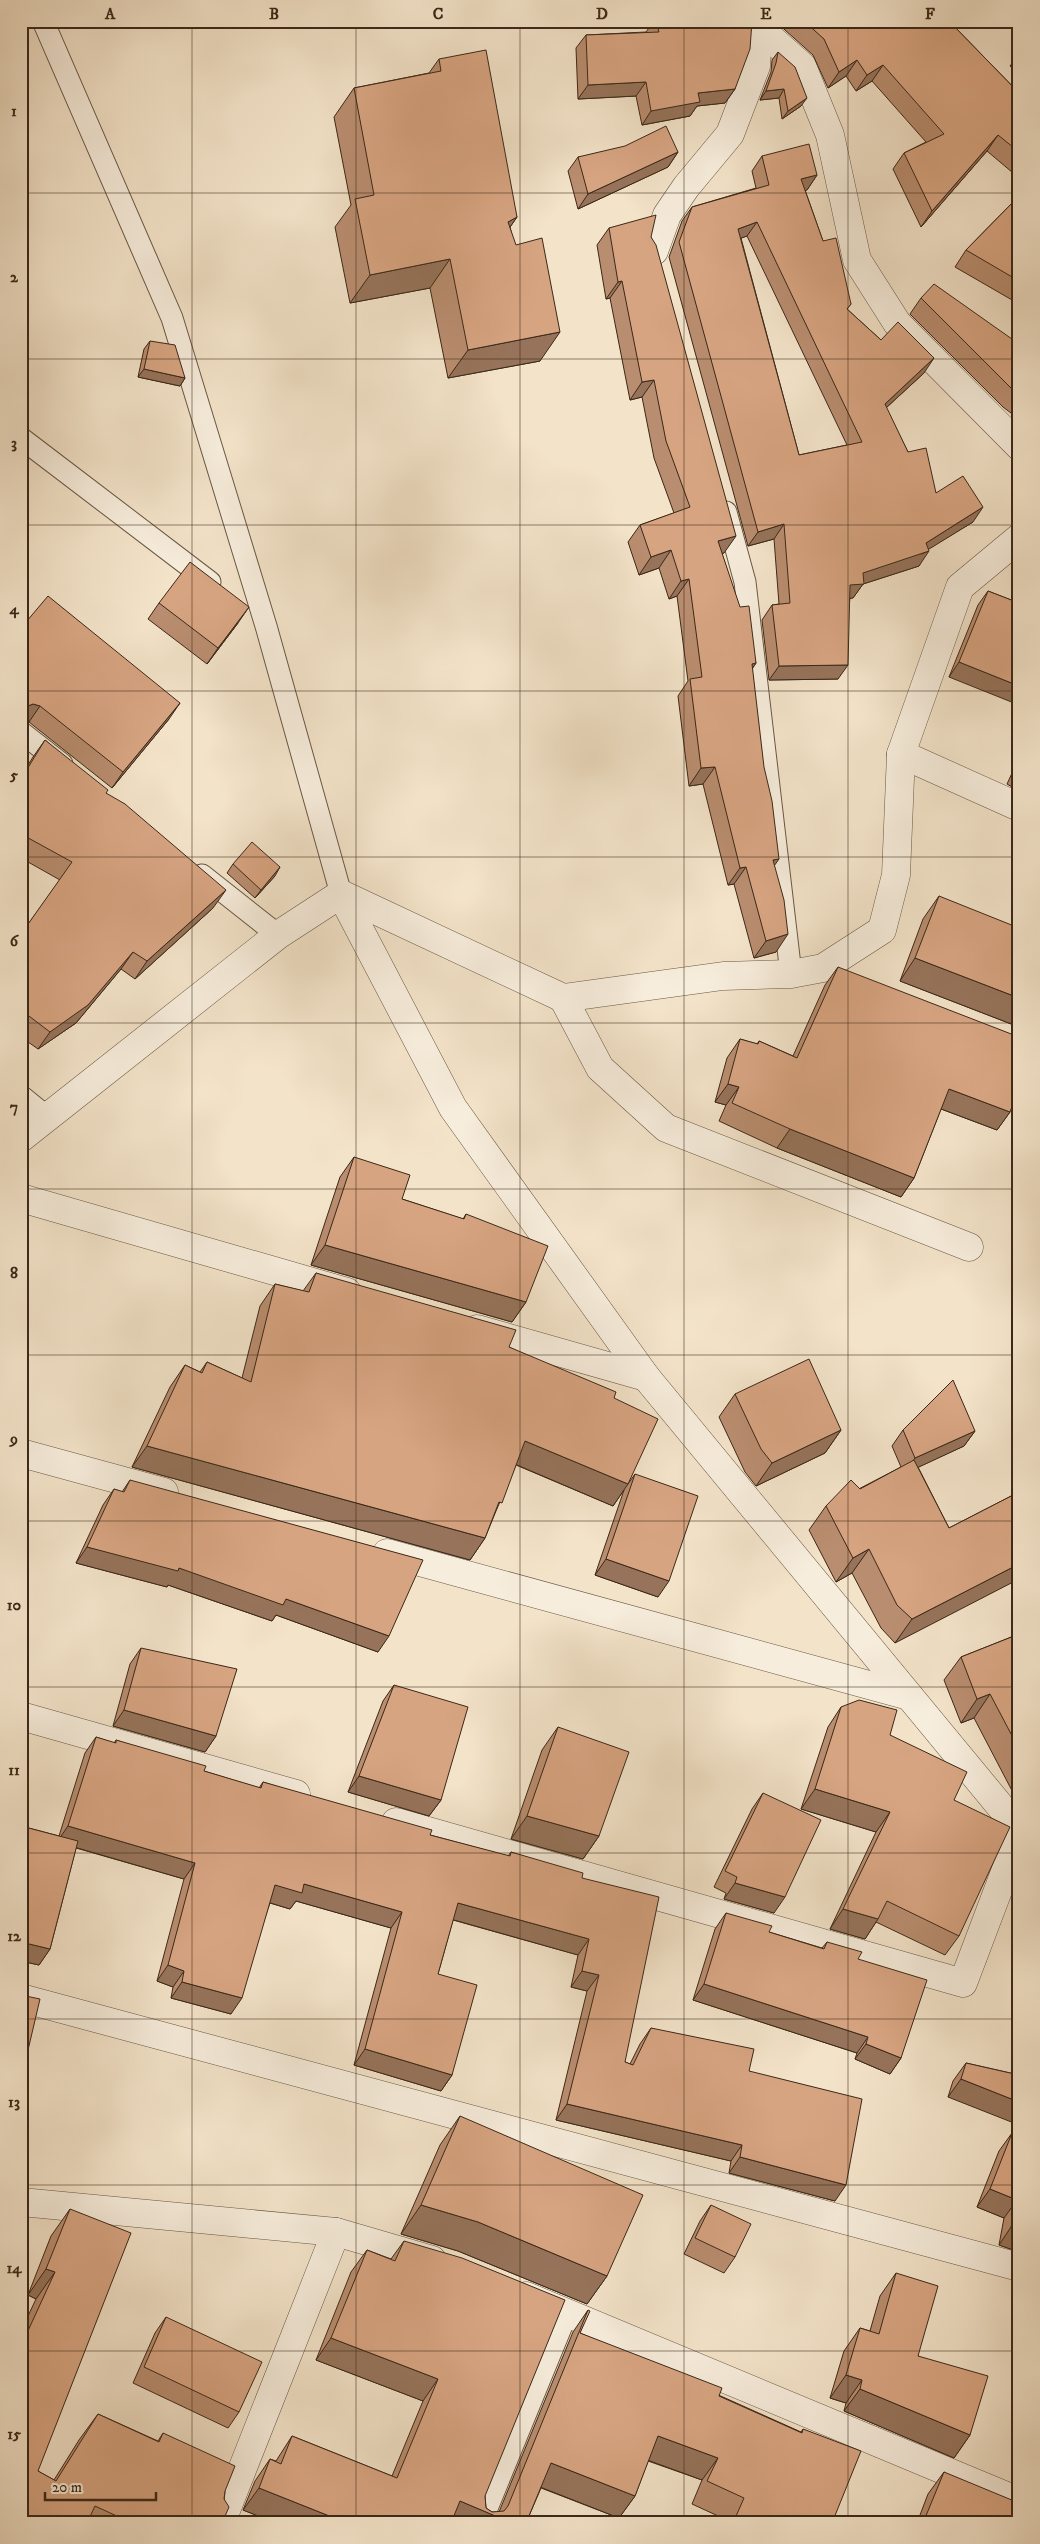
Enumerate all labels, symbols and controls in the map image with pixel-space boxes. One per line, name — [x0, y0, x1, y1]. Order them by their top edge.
text: A — [104, 4, 116, 24]
text: B — [269, 4, 279, 24]
text: C — [433, 4, 443, 24]
text: D — [596, 4, 608, 24]
text: E — [760, 4, 772, 24]
text: F — [925, 4, 935, 24]
text: 1 — [11, 101, 17, 121]
text: 2 — [10, 267, 19, 287]
text: 3 — [11, 433, 17, 453]
text: 4 — [8, 599, 19, 619]
text: 5 — [9, 765, 18, 785]
text: 6 — [10, 931, 20, 951]
text: 7 — [10, 1097, 18, 1117]
text: 8 — [10, 1263, 18, 1283]
text: 9 — [9, 1429, 18, 1449]
text: 10 — [7, 1595, 22, 1615]
text: 11 — [8, 1760, 20, 1780]
text: 12 — [7, 1926, 22, 1946]
text: 13 — [8, 2092, 20, 2112]
text: 14 — [6, 2258, 22, 2278]
text: 15 — [7, 2424, 21, 2444]
scale bar — [45, 2469, 156, 2501]
text: 20 m — [52, 2478, 82, 2497]

